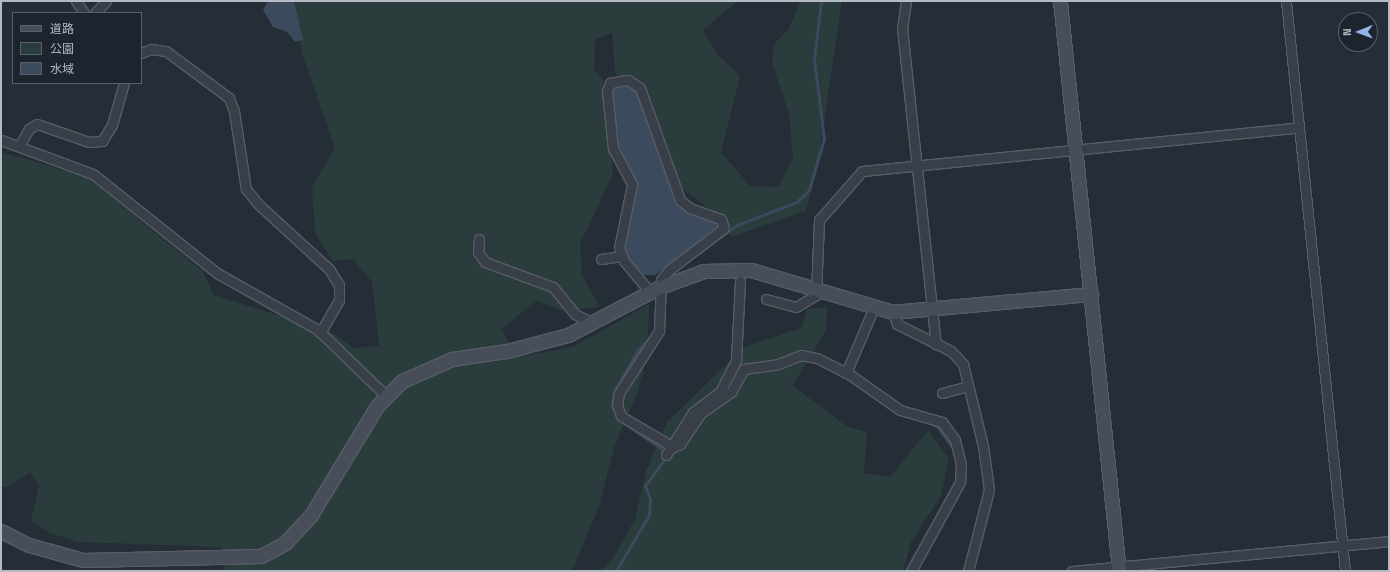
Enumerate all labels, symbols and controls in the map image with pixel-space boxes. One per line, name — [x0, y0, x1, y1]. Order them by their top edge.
legend — [12, 12, 142, 84]
north arrow — [1338, 12, 1378, 52]
text: 道路 — [50, 21, 74, 37]
text: N — [1340, 28, 1354, 36]
text: 公園 — [50, 41, 74, 57]
text: 水域 — [50, 61, 74, 77]

